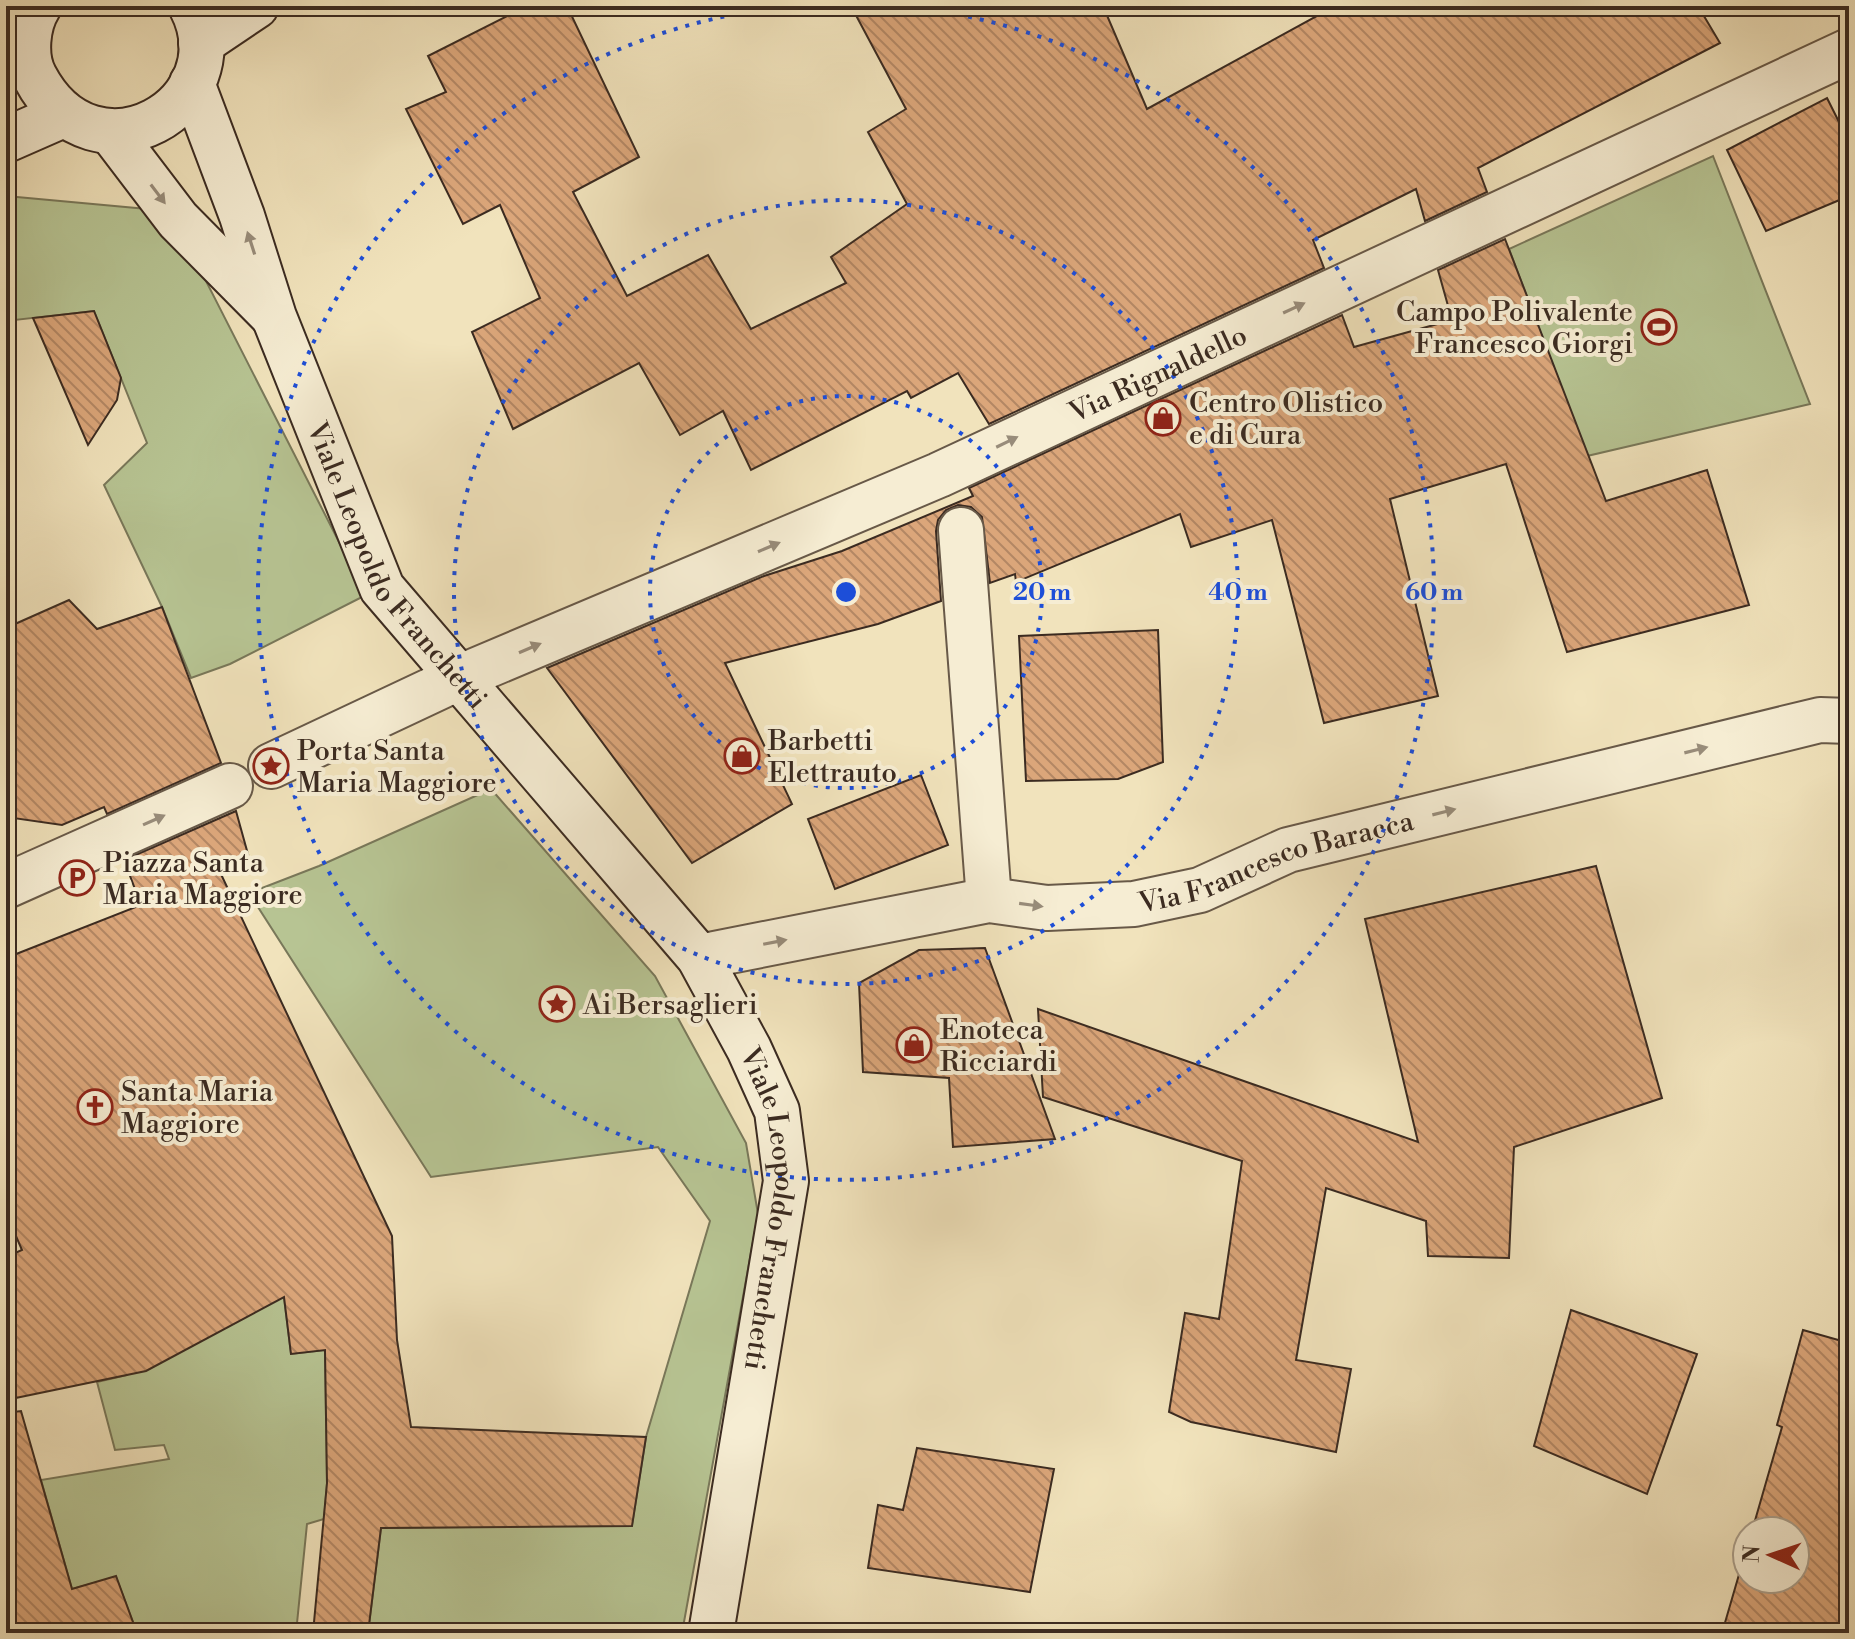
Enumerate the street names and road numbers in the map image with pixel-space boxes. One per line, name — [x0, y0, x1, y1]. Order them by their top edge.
street label: Via Rignaldello — [1063, 318, 1253, 431]
street label: Viale Leopoldo Franchetti — [298, 416, 494, 717]
street label: Via Francesco Baracca — [1135, 804, 1418, 922]
street label: Viale Leopoldo Franchetti — [731, 1041, 802, 1373]

